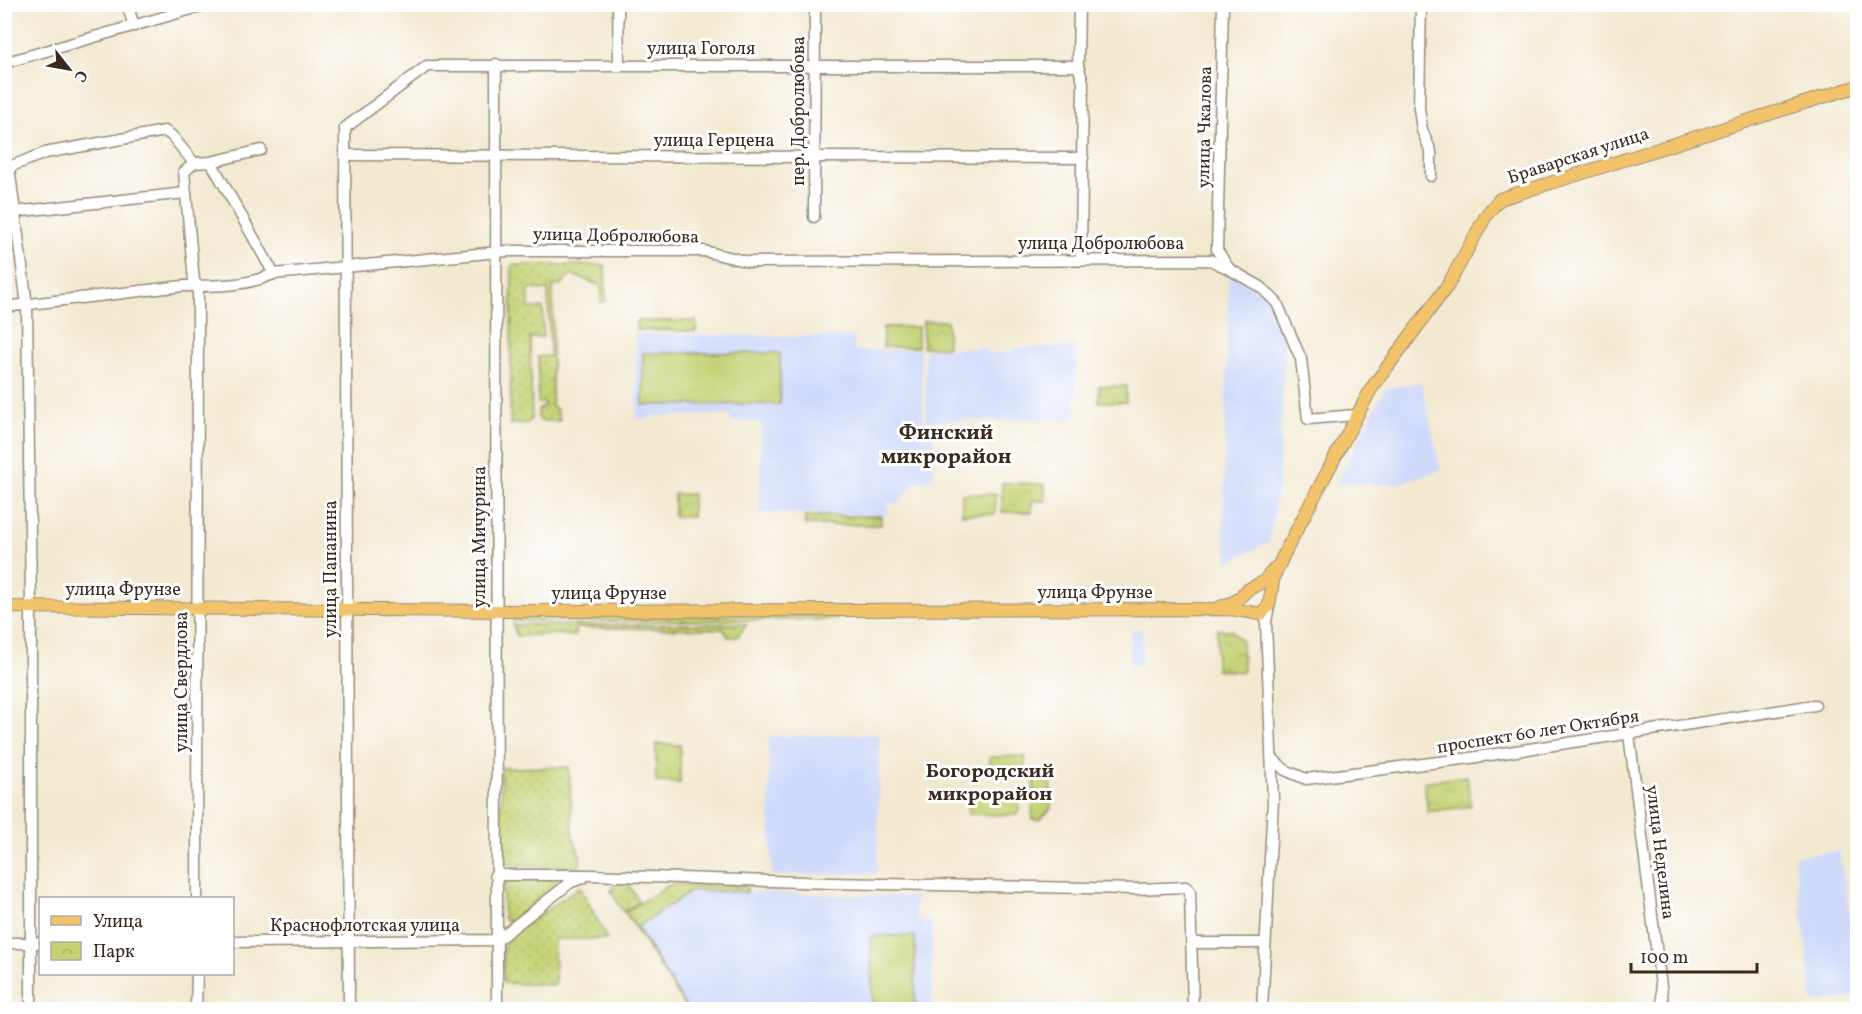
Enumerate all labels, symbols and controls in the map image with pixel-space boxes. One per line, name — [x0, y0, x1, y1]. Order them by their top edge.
street label: пер. Добролюбова — [787, 36, 812, 186]
street label: улица Гоголя — [647, 37, 755, 62]
north arrow — [39, 39, 99, 99]
text: С — [68, 66, 92, 86]
street label: улица Чкалова — [1192, 66, 1219, 188]
street label: Браварская улица — [1505, 122, 1652, 191]
street label: улица Герцена — [653, 129, 775, 154]
street label: улица Добролюбова — [533, 223, 699, 250]
street label: улица Добролюбова — [1018, 232, 1184, 257]
district label: Финский микрорайон — [881, 419, 1011, 472]
street label: улица Мичурина — [468, 466, 493, 608]
street label: улица Папанина — [319, 500, 344, 638]
street label: улица Фрунзе — [65, 578, 181, 603]
street label: улица Фрунзе — [1037, 581, 1153, 606]
street label: улица Фрунзе — [551, 582, 667, 607]
street label: улица Свердлова — [170, 611, 195, 753]
street label: проспект 60 лет Октября — [1435, 704, 1641, 761]
district label: Богородский микрорайон — [926, 758, 1054, 809]
street label: улица Неделина — [1639, 784, 1680, 921]
legend — [39, 897, 234, 975]
text: Улица — [93, 910, 143, 935]
street label: Краснофлотская улица — [270, 914, 460, 939]
scale bar — [1631, 936, 1757, 974]
text: Парк — [93, 940, 135, 965]
text: 100 m — [1640, 946, 1689, 971]

